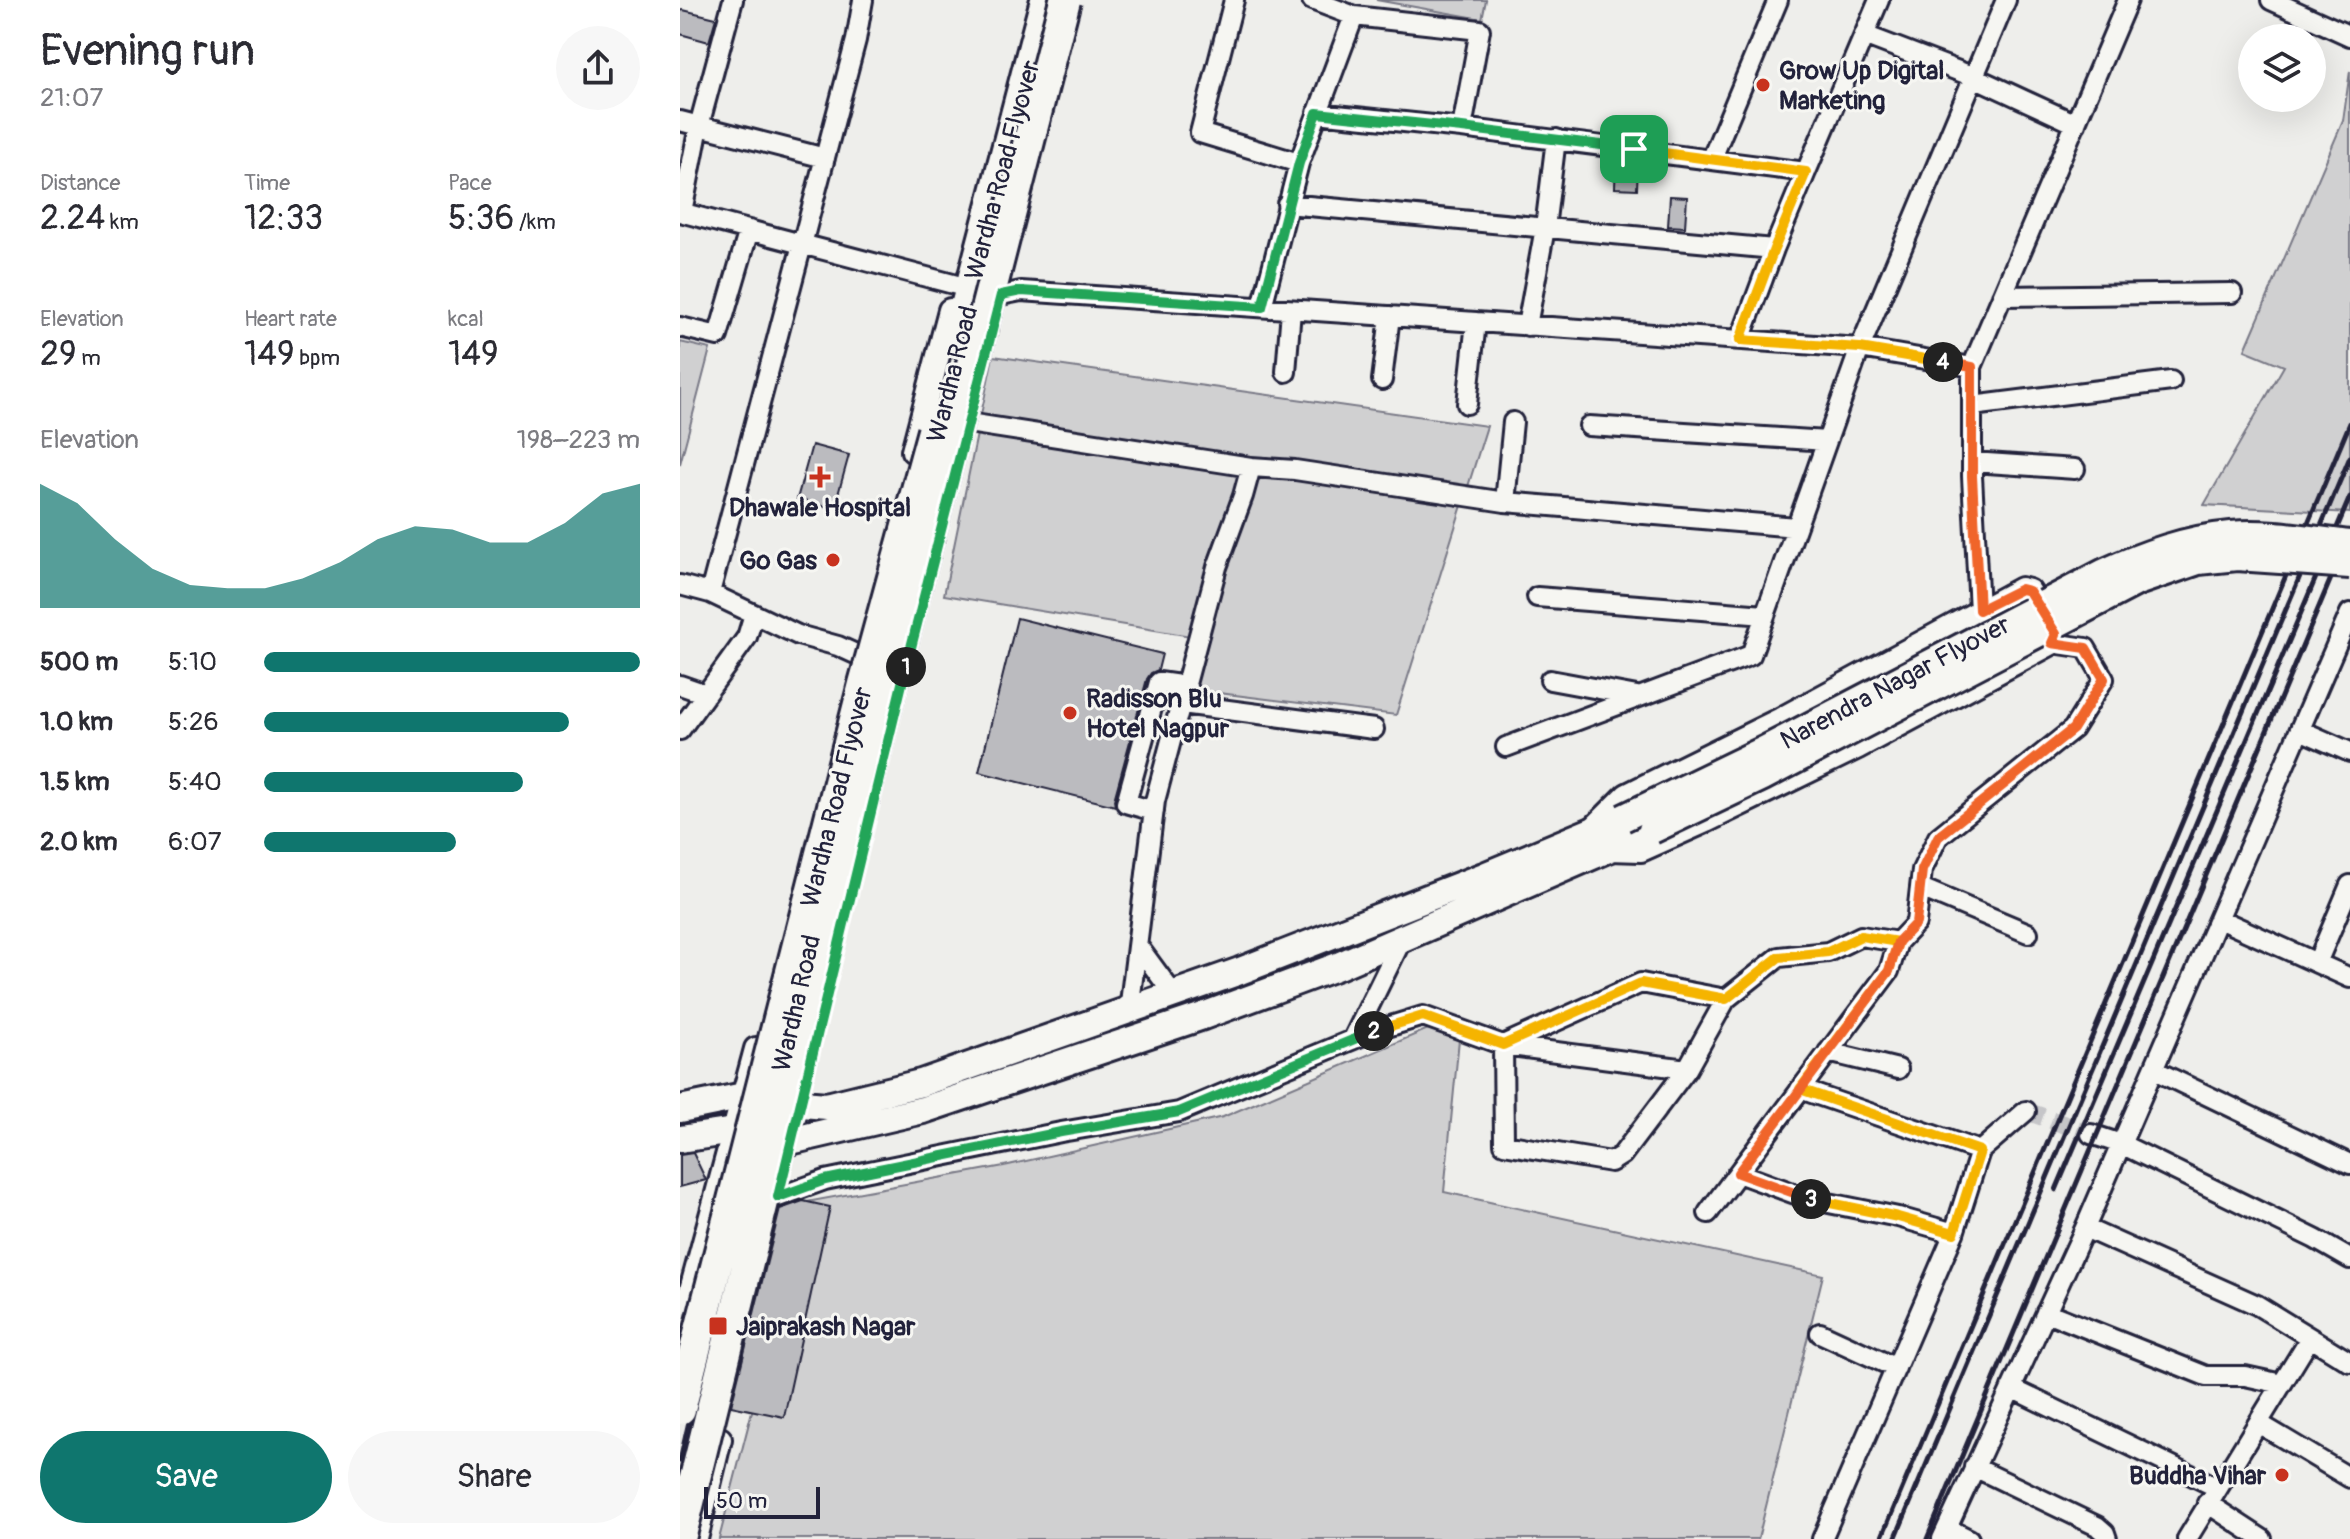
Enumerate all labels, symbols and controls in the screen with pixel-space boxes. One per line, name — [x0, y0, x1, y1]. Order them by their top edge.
text: Evening run — [40, 24, 255, 79]
map controls — [2238, 24, 2326, 112]
button: layers — [2238, 24, 2326, 112]
button: share — [556, 26, 640, 110]
place label: Grow Up Digital Marketing — [1779, 55, 1944, 117]
street label: Wardha Road Flyover — [958, 56, 1048, 284]
marker: Grow Up Digital Marketing — [1754, 76, 1772, 94]
text: 21:07 — [40, 82, 103, 114]
pin — [1600, 115, 1668, 183]
icon: arrive — [1612, 127, 1656, 171]
text: Distance — [40, 169, 120, 197]
text: Time — [244, 169, 290, 197]
text: Pace — [448, 169, 492, 197]
text: 2.24 — [40, 197, 105, 240]
text: 12:33 — [244, 197, 323, 240]
text: 5:36 — [448, 197, 514, 240]
text: km — [105, 208, 139, 236]
text: /km — [514, 208, 556, 236]
street label: Wardha Road — [921, 303, 985, 446]
text: Elevation — [40, 305, 124, 333]
text: Heart rate — [244, 305, 337, 333]
text: kcal — [448, 305, 484, 333]
text: 29 — [40, 333, 77, 376]
text: 149 — [244, 333, 295, 376]
text: 149 — [448, 333, 499, 376]
pin: 4 — [1923, 342, 1963, 382]
text: m — [77, 344, 101, 372]
text: bpm — [295, 344, 340, 372]
text: 4 — [1937, 348, 1949, 376]
text: Elevation — [40, 424, 139, 456]
text: 198–223 m — [516, 424, 640, 456]
marker: Dhawale Hospital — [809, 466, 831, 488]
place label: Dhawale Hospital — [729, 492, 911, 524]
place label: Go Gas — [739, 545, 817, 577]
marker: Go Gas — [824, 551, 842, 569]
street label: Narendra Nagar Flyover — [1775, 608, 2016, 757]
text: 500 m — [40, 646, 118, 678]
text: 5:10 — [168, 646, 217, 678]
pin: 1 — [886, 647, 926, 687]
text: 1 — [902, 653, 910, 681]
street label: Wardha Road Flyover — [794, 683, 880, 911]
place label: Radisson Blu Hotel Nagpur — [1086, 683, 1230, 745]
marker: Radisson Blu Hotel Nagpur — [1061, 704, 1079, 722]
text: 1.0 km — [40, 706, 113, 738]
text: 5:26 — [168, 706, 219, 738]
text: 1.5 km — [40, 766, 110, 798]
text: 5:40 — [168, 766, 222, 798]
text: 2.0 km — [40, 826, 118, 858]
text: 6:07 — [168, 826, 222, 858]
street label: Wardha Road — [766, 932, 828, 1075]
pin: 2 — [1354, 1011, 1394, 1051]
text: 2 — [1368, 1017, 1380, 1045]
pin: 3 — [1791, 1179, 1831, 1219]
text: 3 — [1805, 1185, 1817, 1213]
place label: Jaiprakash Nagar — [736, 1311, 916, 1343]
marker: Jaiprakash Nagar — [707, 1315, 729, 1337]
button: Save — [40, 1431, 332, 1523]
button: Share — [348, 1431, 640, 1523]
place label: Buddha Vihar — [2129, 1460, 2267, 1492]
marker: Buddha Vihar — [2273, 1466, 2291, 1484]
scale bar — [704, 1483, 820, 1519]
text: 50 m — [716, 1487, 767, 1515]

